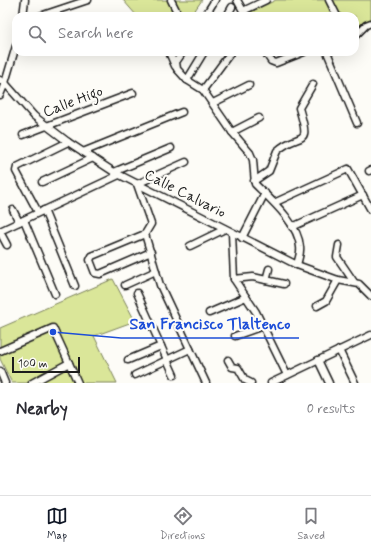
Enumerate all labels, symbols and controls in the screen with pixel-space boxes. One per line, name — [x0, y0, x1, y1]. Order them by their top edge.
search box — [12, 12, 359, 56]
icon: search — [26, 23, 48, 45]
text: Search here — [58, 24, 134, 44]
street label: Calle Higo — [40, 81, 106, 124]
street label: Calle Calvario — [141, 165, 229, 223]
callout: San Francisco Tlaltenco — [121, 310, 299, 338]
text: San Francisco Tlaltenco — [130, 314, 290, 335]
scale bar — [12, 355, 80, 374]
text: 100 m — [18, 357, 48, 371]
text: Nearby — [16, 398, 68, 420]
text: 0 results — [307, 401, 355, 418]
tab: Map — [46, 505, 68, 543]
tab: Directions — [160, 505, 205, 543]
tab: Saved — [297, 505, 325, 543]

